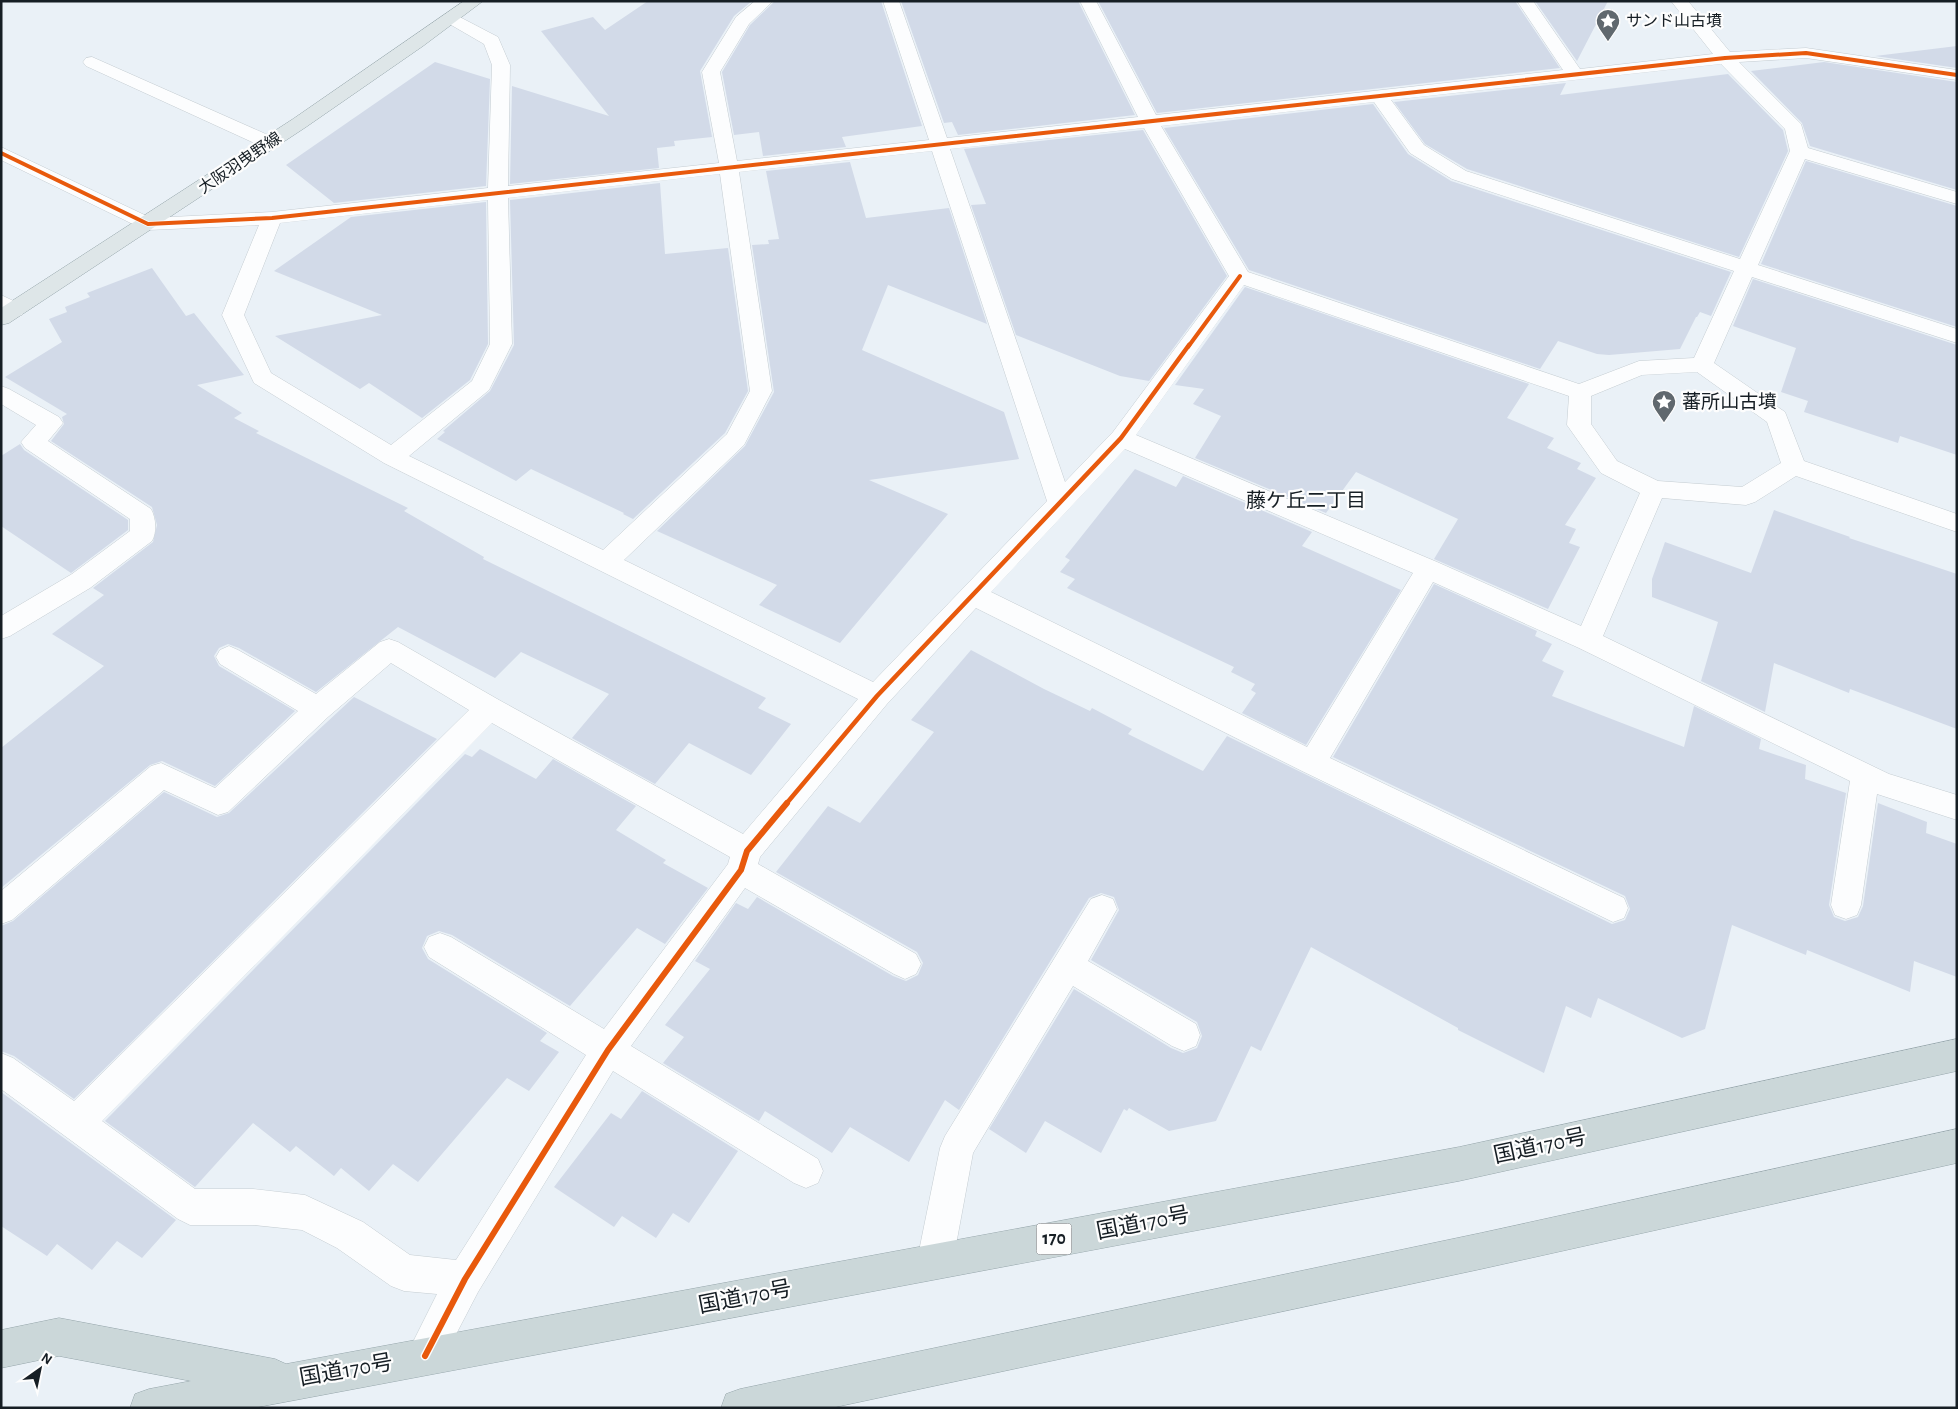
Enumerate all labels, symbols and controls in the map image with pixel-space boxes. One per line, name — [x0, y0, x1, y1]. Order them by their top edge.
place icon: サンド山古墳 — [1595, 8, 1621, 42]
place label: サンド山古墳 — [1626, 13, 1722, 29]
street label: 大阪羽曳野線 — [195, 129, 284, 196]
place icon: 蕃所山古墳 — [1651, 389, 1677, 423]
place label: 蕃所山古墳 — [1682, 391, 1777, 412]
district label: 藤ケ丘二丁目 — [1246, 490, 1366, 511]
street label: 国道170号 — [1491, 1124, 1588, 1167]
street label: 国道170号 — [1094, 1202, 1191, 1243]
road number: 170 — [1036, 1224, 1072, 1254]
street label: 国道170号 — [696, 1276, 793, 1317]
north arrow — [15, 1344, 65, 1394]
text: N — [39, 1350, 54, 1367]
street label: 国道170号 — [297, 1350, 394, 1389]

